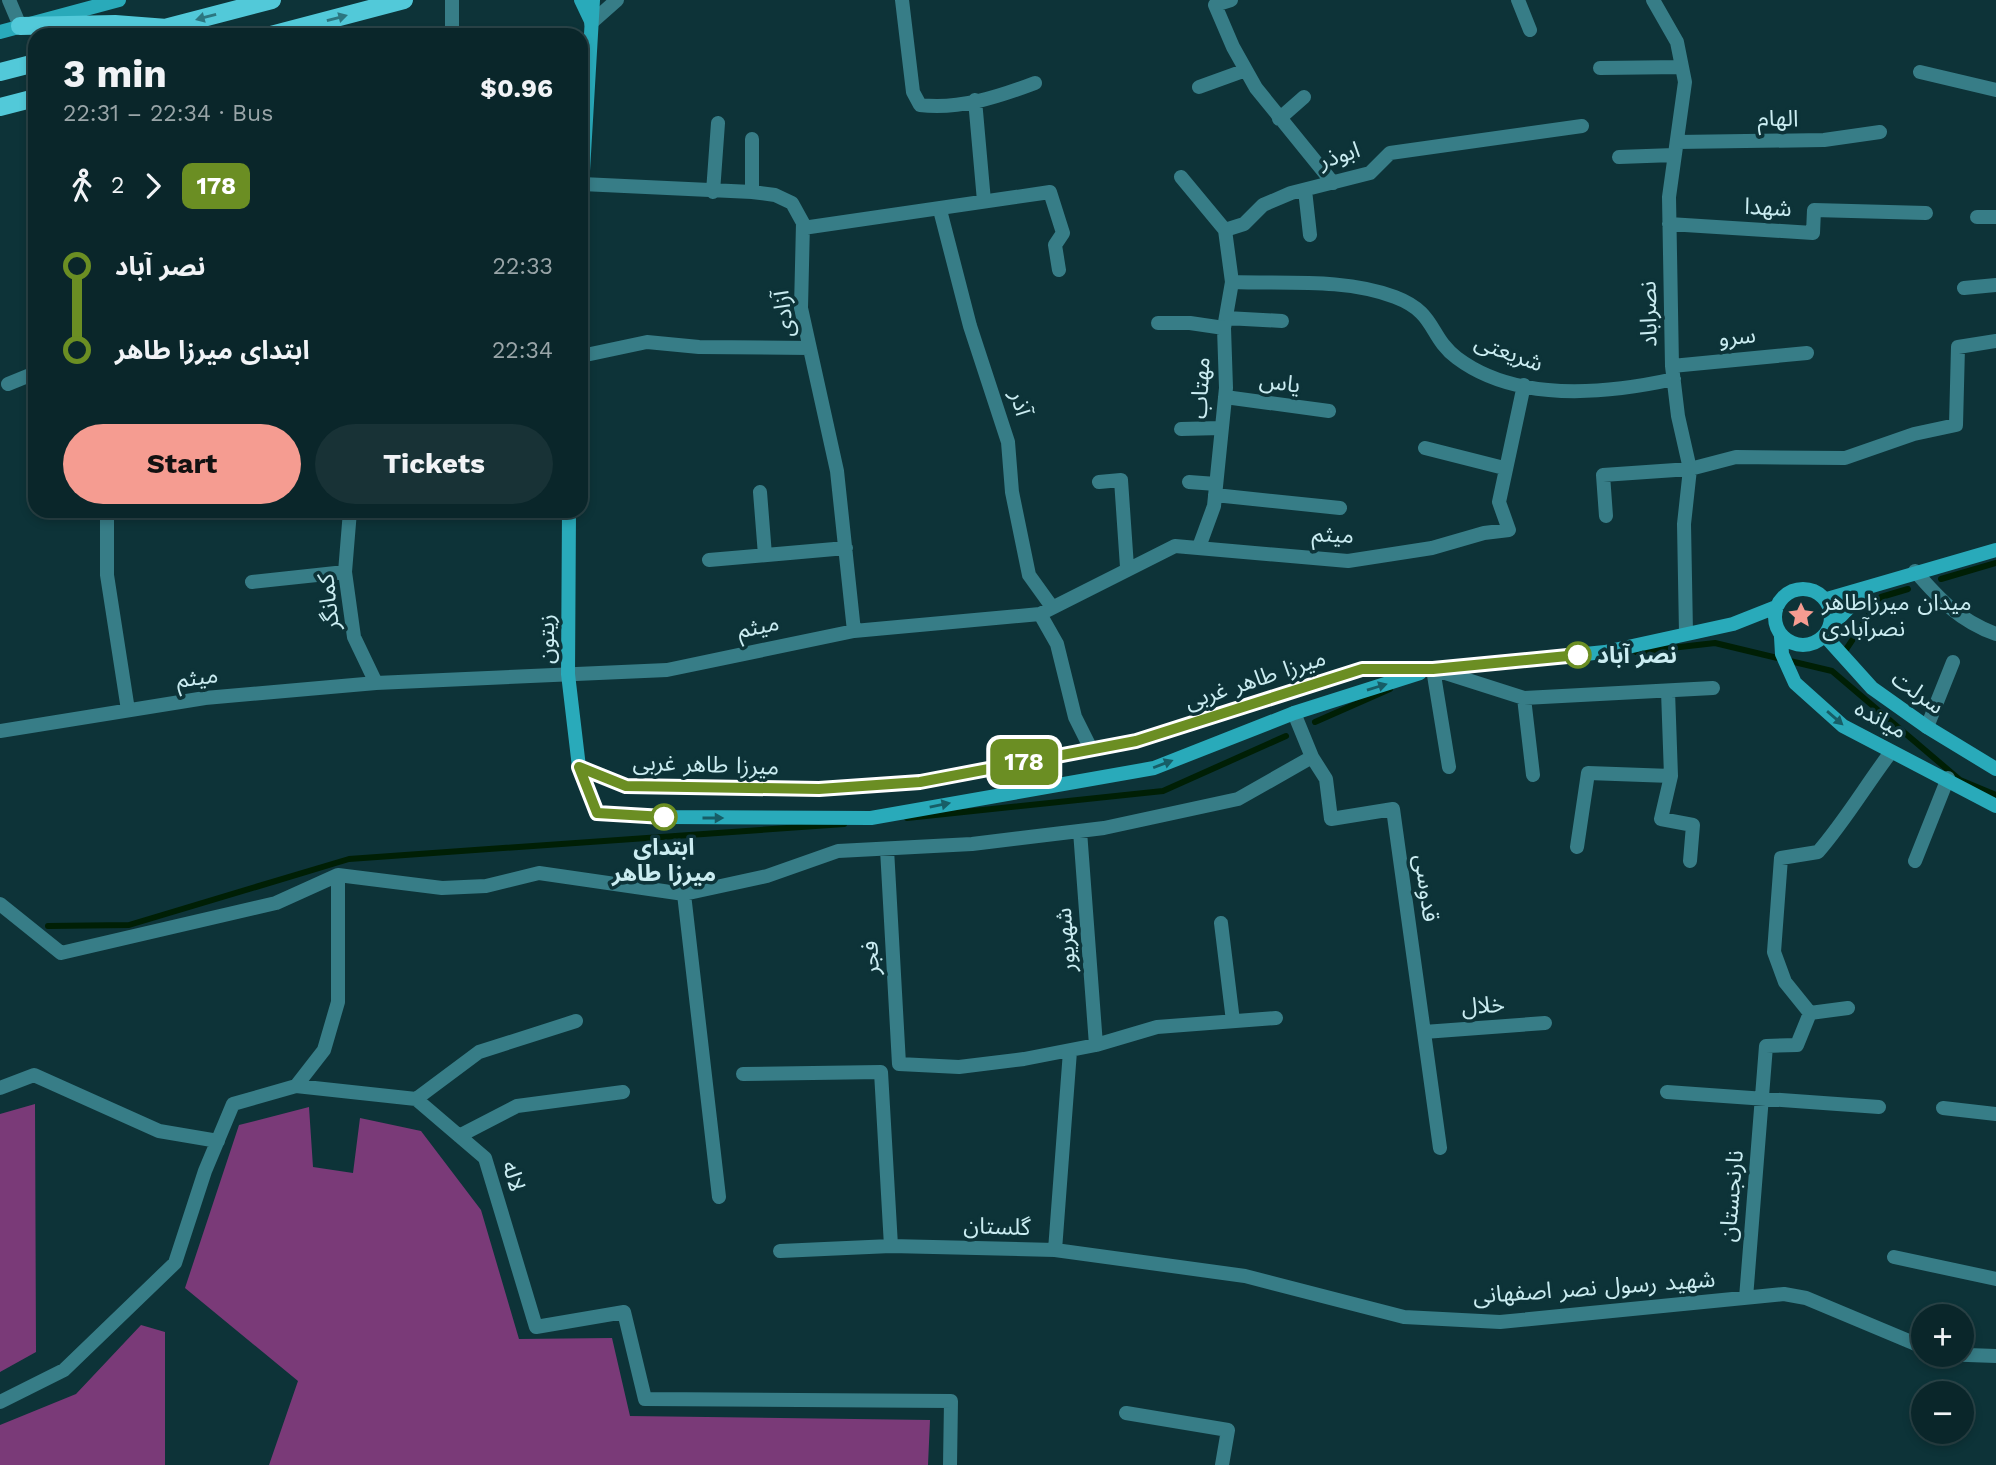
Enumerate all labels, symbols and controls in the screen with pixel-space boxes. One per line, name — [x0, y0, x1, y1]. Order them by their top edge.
one-way arrow — [327, 12, 348, 22]
one-way arrow — [195, 13, 216, 23]
text: 3 min — [63, 52, 167, 96]
text: $0.96 — [480, 73, 553, 103]
text: 22:31 – 22:34 · Bus — [63, 100, 273, 127]
street label: الهام — [1758, 105, 1798, 136]
street label: ابوذر — [1314, 136, 1363, 175]
icon: walk — [63, 167, 101, 205]
icon: forward — [134, 167, 172, 205]
text: 2 — [111, 172, 124, 199]
text: 178 — [196, 172, 236, 200]
street label: شهدا — [1744, 193, 1792, 222]
text: نصر آباد — [115, 251, 205, 281]
text: 22:33 — [493, 253, 553, 280]
street label: نصراباد — [1634, 281, 1663, 347]
street label: آزادی — [767, 288, 800, 339]
street label: سرو — [1717, 321, 1757, 352]
street label: شریعتی — [1471, 328, 1547, 377]
text: ابتدای میرزا طاهر — [115, 335, 309, 365]
text: 22:34 — [492, 337, 553, 364]
street label: مهتاب — [1185, 356, 1216, 420]
street label: یاس — [1258, 366, 1302, 399]
street label: آذر — [1004, 387, 1037, 420]
button: Start — [63, 424, 301, 504]
button: Tickets — [315, 424, 553, 504]
street label: میثم — [1311, 520, 1355, 552]
street label: کمانگر — [312, 572, 345, 632]
place label: میدان میرزاطاهر نصرآبادی — [1821, 589, 1972, 642]
place icon: میدان میرزاطاهر نصرآبادی — [1786, 600, 1816, 630]
street label: میثم — [735, 609, 782, 647]
street label: زیتون — [533, 614, 560, 664]
marker: نصر آباد — [1565, 642, 1591, 668]
place label: نصر آباد — [1597, 642, 1677, 669]
street label: میرزا طاهر غربی — [1181, 644, 1329, 715]
street label: میثم — [174, 661, 220, 697]
street label: سرلت — [1886, 665, 1949, 720]
one-way arrow — [1367, 681, 1388, 691]
street label: میانده — [1850, 694, 1911, 745]
one-way arrow — [1826, 710, 1844, 726]
line badge: 178 — [984, 739, 1064, 785]
street label: میرزا طاهر غربی — [632, 748, 780, 781]
text: 178 — [1004, 748, 1044, 776]
one-way arrow — [1153, 758, 1174, 769]
one-way arrow — [929, 799, 951, 810]
marker: ابتدای میرزا طاهر — [651, 804, 677, 830]
one-way arrow — [703, 812, 725, 824]
place label: ابتدای میرزا طاهر — [611, 834, 716, 887]
street label: قدوسی — [1408, 853, 1445, 924]
street label: شهریور — [1050, 907, 1081, 974]
street label: فجر — [856, 940, 885, 977]
street label: خلال — [1460, 991, 1506, 1020]
street label: نارنجستان — [1714, 1149, 1749, 1243]
street label: لاله — [496, 1158, 531, 1195]
street label: گلستان — [963, 1212, 1031, 1241]
street label: شهید رسول نصر اصفهانی — [1472, 1266, 1716, 1309]
map controls — [1911, 1304, 1974, 1444]
button: + — [1911, 1304, 1974, 1367]
button: − — [1911, 1381, 1974, 1444]

